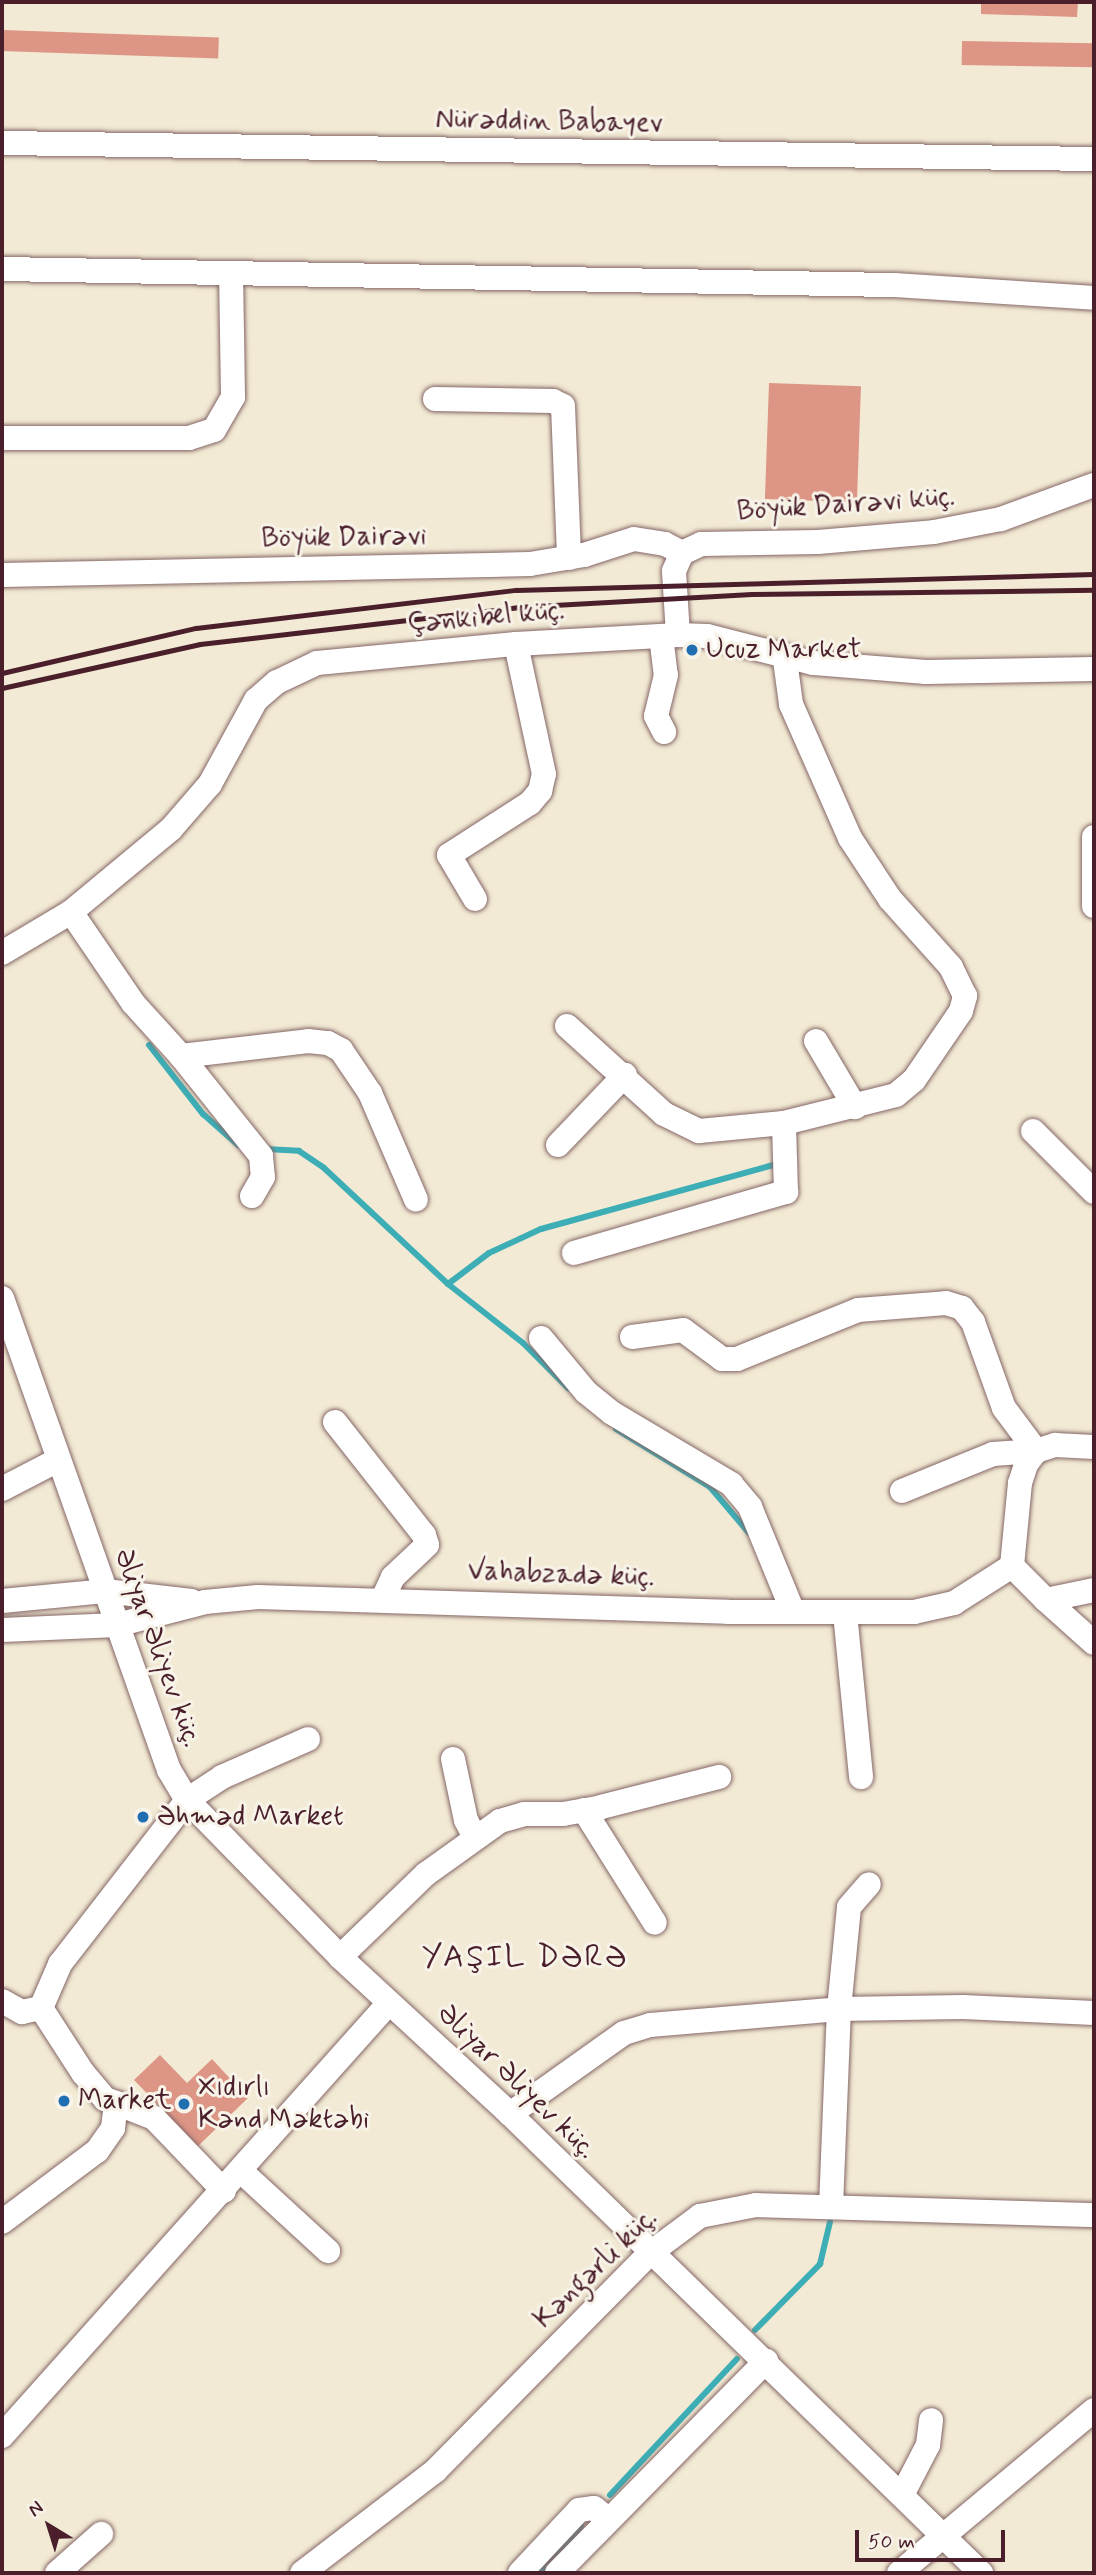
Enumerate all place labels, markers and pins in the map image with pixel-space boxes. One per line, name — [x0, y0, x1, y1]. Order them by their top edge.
place label: Ucuz Market — [706, 633, 862, 667]
marker: Ucuz Market — [684, 642, 700, 658]
place label: Əhməd Market — [157, 1800, 346, 1834]
marker: Əhməd Market — [135, 1809, 151, 1825]
place label: Xıdırlı Kənd Məktəbi — [198, 2071, 371, 2137]
place label: Market — [78, 2084, 172, 2118]
marker: Market — [56, 2093, 72, 2109]
marker: Xıdırlı Kənd Məktəbi — [176, 2096, 192, 2112]

